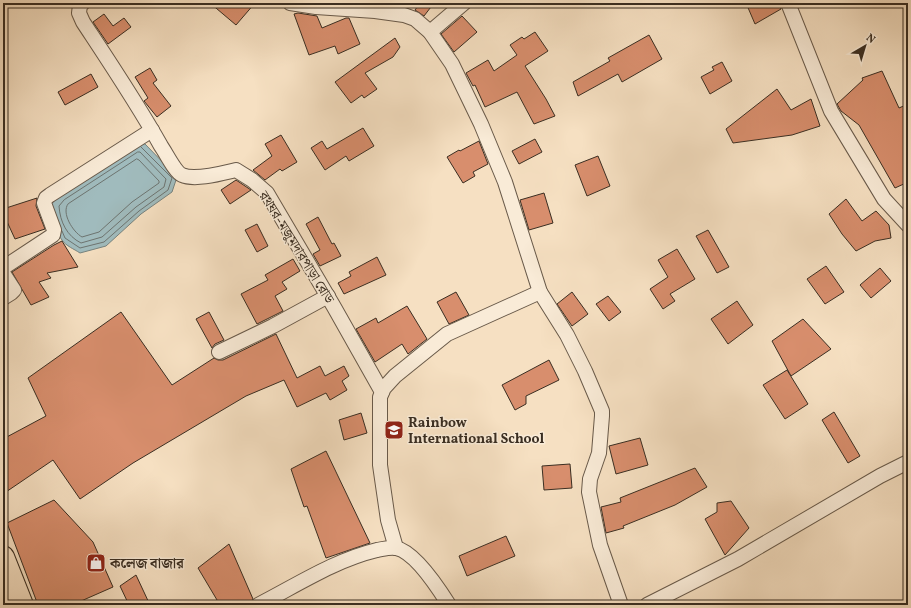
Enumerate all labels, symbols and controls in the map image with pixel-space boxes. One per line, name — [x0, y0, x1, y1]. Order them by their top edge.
north arrow — [845, 26, 885, 66]
text: N — [862, 31, 878, 48]
street label: রথঘর-মজুমদারপাড়া রোড — [253, 187, 339, 309]
place label: Rainbow International School — [408, 414, 545, 449]
school or university icon: Rainbow International School — [383, 419, 405, 441]
shop icon: কলেজ বাজার — [85, 552, 107, 574]
place label: কলেজ বাজার — [109, 555, 185, 574]

